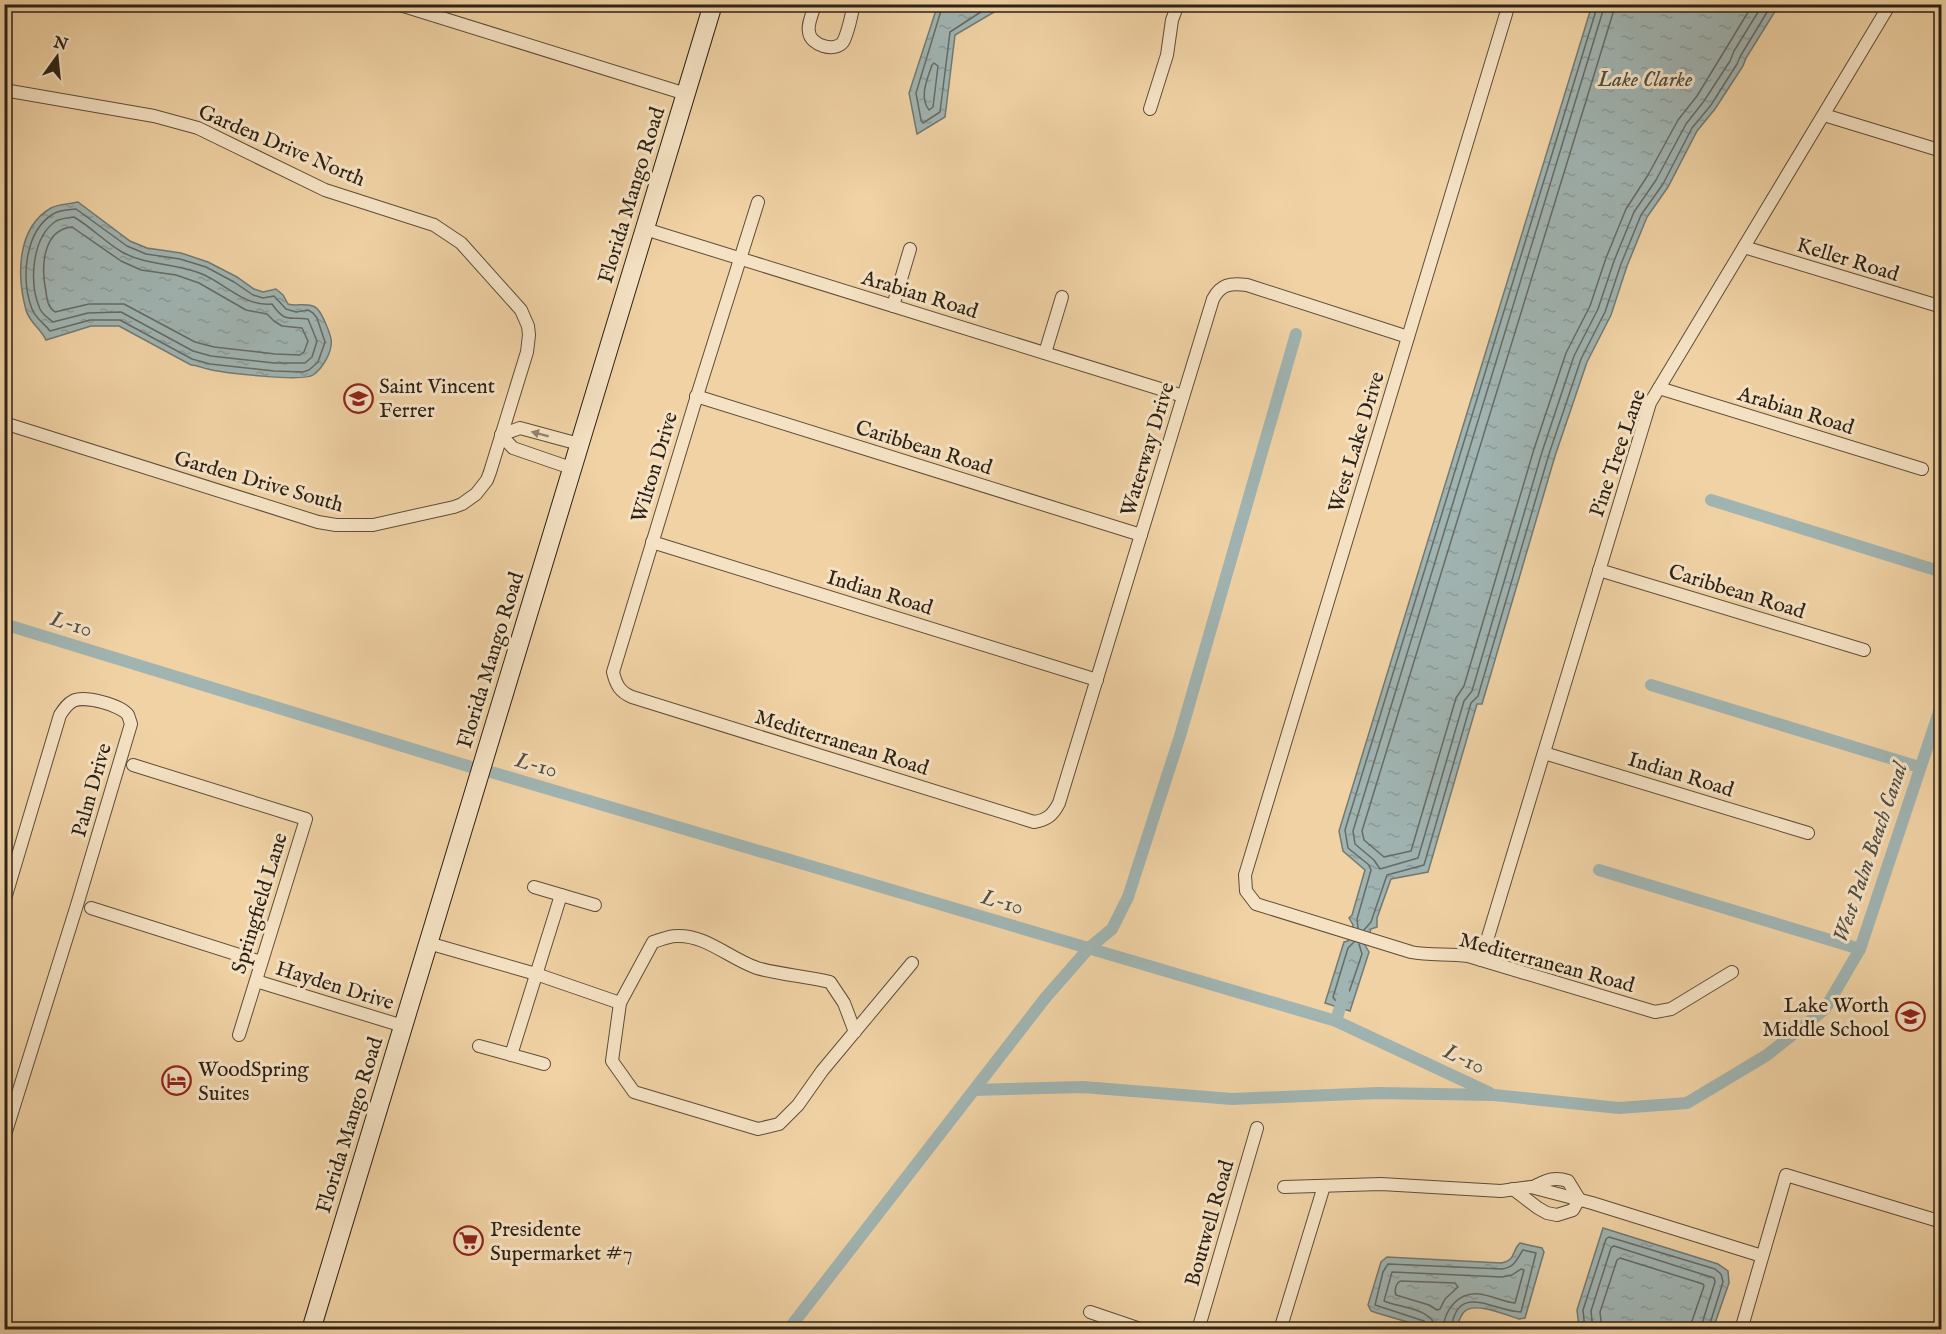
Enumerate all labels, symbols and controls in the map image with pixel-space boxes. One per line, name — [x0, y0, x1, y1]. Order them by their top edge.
north arrow — [27, 27, 87, 87]
text: N — [50, 33, 70, 56]
water label: Lake Clarke — [1597, 66, 1693, 94]
street label: Garden Drive North — [194, 99, 369, 194]
street label: Florida Mango Road — [593, 103, 672, 287]
street label: Keller Road — [1793, 232, 1903, 289]
street label: Arabian Road — [857, 265, 982, 326]
street label: West Lake Drive — [1323, 368, 1392, 516]
place label: Saint Vincent Ferrer — [379, 374, 495, 425]
street label: Waterway Drive — [1115, 379, 1182, 520]
street label: Arabian Road — [1733, 381, 1858, 442]
school or university icon: Saint Vincent Ferrer — [342, 382, 374, 414]
street label: Pine Tree Lane — [1584, 386, 1653, 521]
street label: Wilton Drive — [626, 408, 685, 526]
street label: Caribbean Road — [852, 415, 996, 482]
one-way arrow — [531, 429, 549, 438]
street label: Garden Drive South — [171, 445, 346, 520]
street label: Caribbean Road — [1665, 559, 1809, 626]
street label: Indian Road — [823, 565, 937, 623]
street label: Florida Mango Road — [452, 568, 531, 752]
water label: L-10 — [46, 605, 96, 645]
street label: Mediterranean Road — [751, 704, 933, 783]
street label: Palm Drive — [66, 740, 119, 841]
water label: L-10 — [511, 746, 561, 785]
street label: Indian Road — [1624, 747, 1738, 805]
water label: West Palm Beach Canal — [1827, 757, 1915, 946]
street label: Springfield Lane — [226, 829, 295, 977]
water label: L-10 — [977, 883, 1027, 922]
street label: Mediterranean Road — [1456, 927, 1638, 1000]
street label: Hayden Drive — [272, 956, 397, 1017]
place label: Lake Worth Middle School — [1762, 993, 1889, 1044]
school or university icon: Lake Worth Middle School — [1894, 1001, 1926, 1033]
street label: Florida Mango Road — [311, 1033, 390, 1217]
water label: L-10 — [1438, 1038, 1490, 1082]
place label: WoodSpring Suites — [198, 1057, 309, 1108]
hotel icon: WoodSpring Suites — [161, 1065, 193, 1097]
street label: Boutwell Road — [1180, 1156, 1242, 1290]
place label: Presidente Supermarket #7 — [490, 1217, 633, 1268]
supermarket icon: Presidente Supermarket #7 — [453, 1225, 485, 1257]

